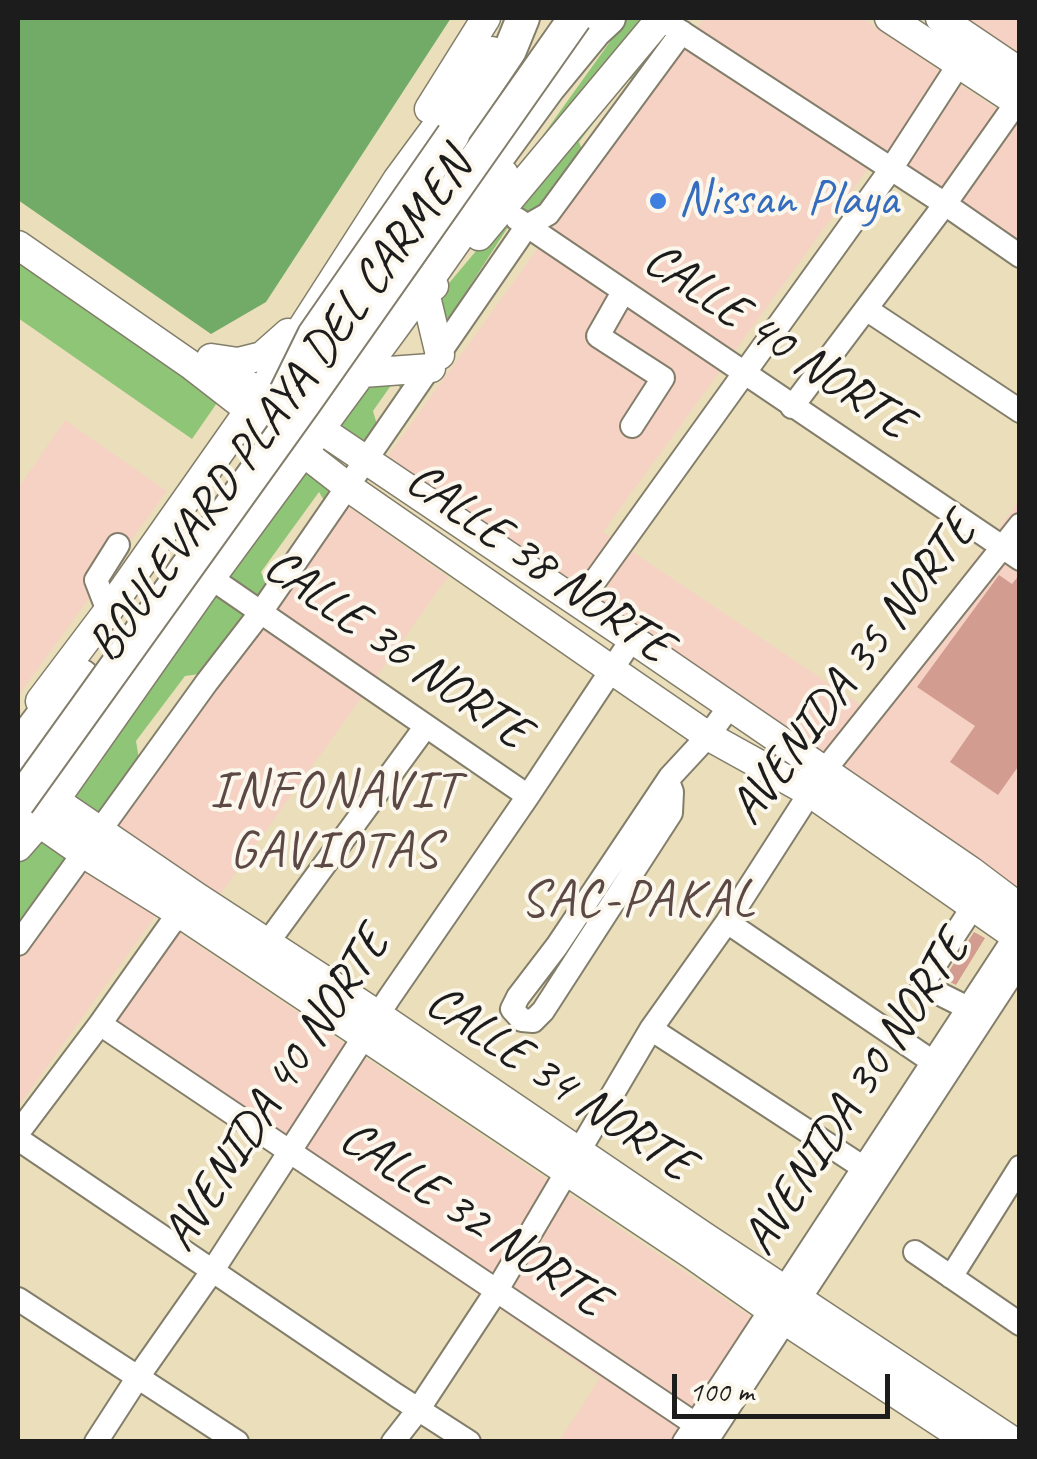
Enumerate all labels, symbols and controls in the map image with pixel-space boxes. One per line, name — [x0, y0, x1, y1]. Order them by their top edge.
street label: BOULEVARD PLAYA DEL CARMEN — [76, 140, 486, 674]
place label: Nissan Playa — [678, 171, 898, 231]
marker: Nissan Playa — [647, 190, 669, 212]
street label: CALLE 40 NORTE — [632, 230, 922, 454]
street label: CALLE 38 NORTE — [394, 451, 682, 677]
street label: AVENIDA 35 NORTE — [718, 503, 990, 837]
street label: CALLE 36 NORTE — [252, 537, 540, 763]
district label: INFONAVIT GAVIOTAS — [212, 761, 458, 883]
district label: SAC-PAKAL — [520, 870, 756, 932]
street label: AVENIDA 40 NORTE — [150, 917, 404, 1263]
street label: AVENIDA 30 NORTE — [730, 921, 984, 1267]
street label: CALLE 34 NORTE — [414, 972, 704, 1196]
street label: CALLE 32 NORTE — [328, 1108, 618, 1332]
scale bar — [677, 1354, 894, 1416]
text: 100 m — [689, 1372, 754, 1410]

